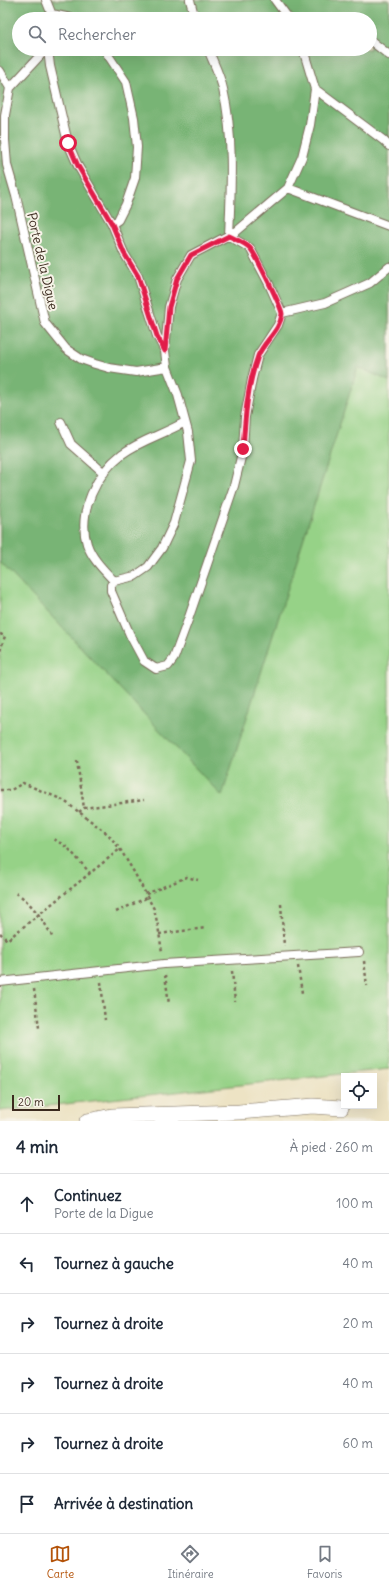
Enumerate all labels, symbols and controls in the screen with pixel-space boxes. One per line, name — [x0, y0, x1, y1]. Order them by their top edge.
search box — [12, 12, 377, 56]
icon: search — [26, 23, 48, 45]
text: Rechercher — [58, 25, 136, 44]
route start — [59, 134, 77, 152]
street label: Porte de la Digue — [23, 211, 62, 312]
route end — [234, 440, 252, 458]
map controls — [341, 1073, 377, 1109]
button: locate — [341, 1073, 377, 1109]
scale bar — [12, 1093, 60, 1112]
text: 20 m — [18, 1095, 44, 1109]
text: 4 min — [16, 1136, 58, 1158]
text: À pied · 260 m — [290, 1139, 373, 1156]
text: Continuez — [54, 1186, 122, 1205]
icon: ahead — [16, 1193, 38, 1215]
text: 100 m — [336, 1195, 373, 1212]
text: Porte de la Digue — [54, 1205, 154, 1222]
icon: left — [16, 1253, 38, 1275]
text: Tournez à gauche — [54, 1254, 174, 1273]
text: 40 m — [342, 1255, 373, 1272]
icon: right — [16, 1313, 38, 1335]
text: Tournez à droite — [54, 1314, 163, 1333]
text: 20 m — [343, 1315, 373, 1332]
icon: right — [16, 1373, 38, 1395]
text: Tournez à droite — [54, 1374, 163, 1393]
text: 40 m — [342, 1375, 373, 1392]
icon: right — [16, 1433, 38, 1455]
text: Tournez à droite — [54, 1434, 163, 1453]
text: 60 m — [342, 1435, 373, 1452]
icon: arrive — [16, 1493, 38, 1515]
text: Arrivée à destination — [54, 1494, 193, 1513]
tab: Carte — [47, 1543, 74, 1581]
tab: Itinéraire — [167, 1543, 214, 1581]
tab: Favoris — [307, 1543, 342, 1581]

